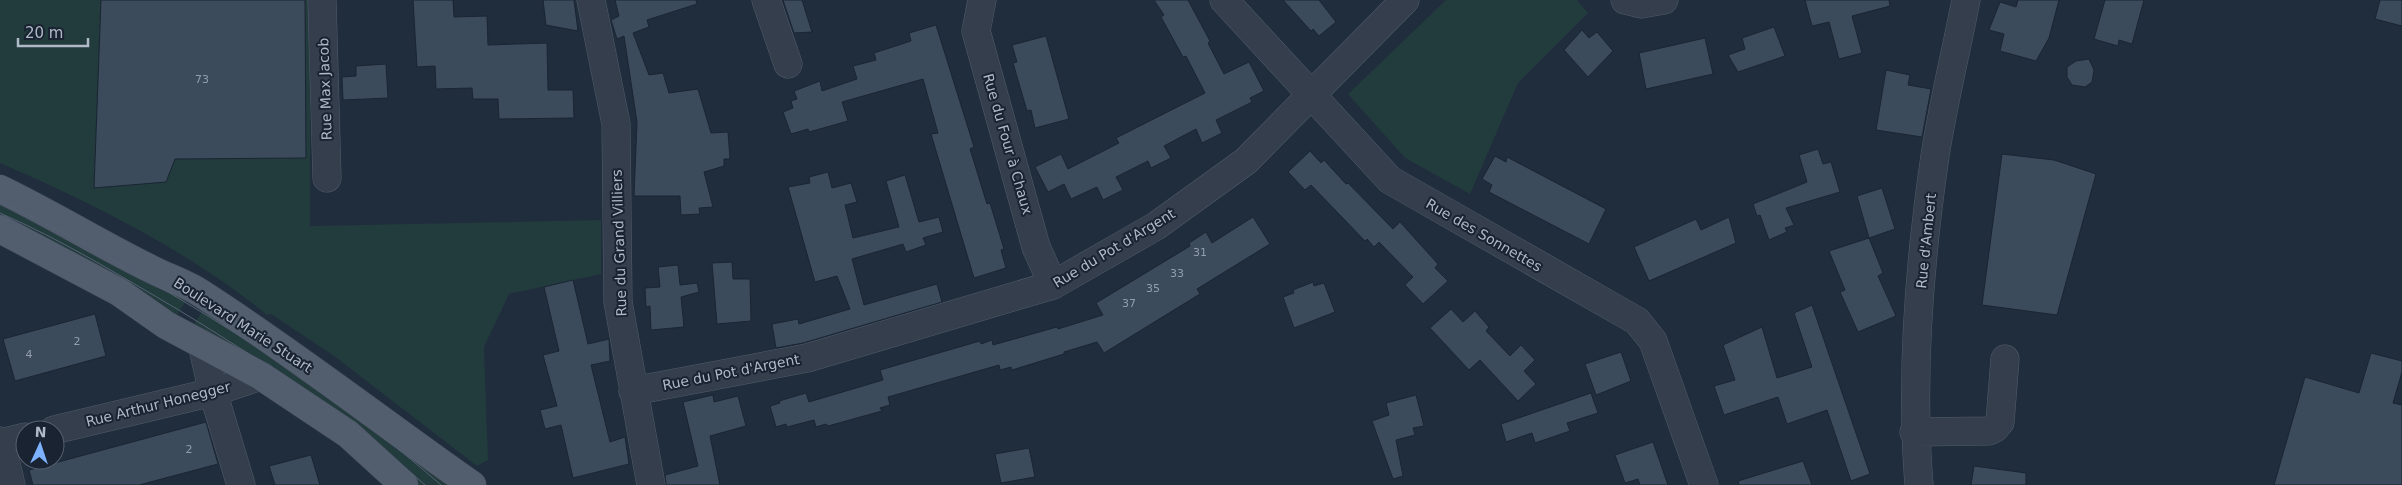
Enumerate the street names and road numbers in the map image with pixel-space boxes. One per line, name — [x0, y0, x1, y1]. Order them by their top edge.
street label: Rue Max Jacob — [315, 38, 335, 140]
street label: Rue du Four à Chaux — [980, 72, 1036, 216]
street label: Rue du Grand Villiers — [608, 169, 630, 317]
street label: Rue d'Ambert — [1913, 192, 1939, 289]
street label: Rue des Sonnettes — [1423, 195, 1545, 275]
street label: Rue du Pot d'Argent — [1050, 205, 1178, 291]
street label: Boulevard Marie Stuart — [171, 274, 316, 376]
street label: Rue du Pot d'Argent — [661, 351, 801, 393]
street label: Rue Arthur Honegger — [84, 378, 232, 430]

